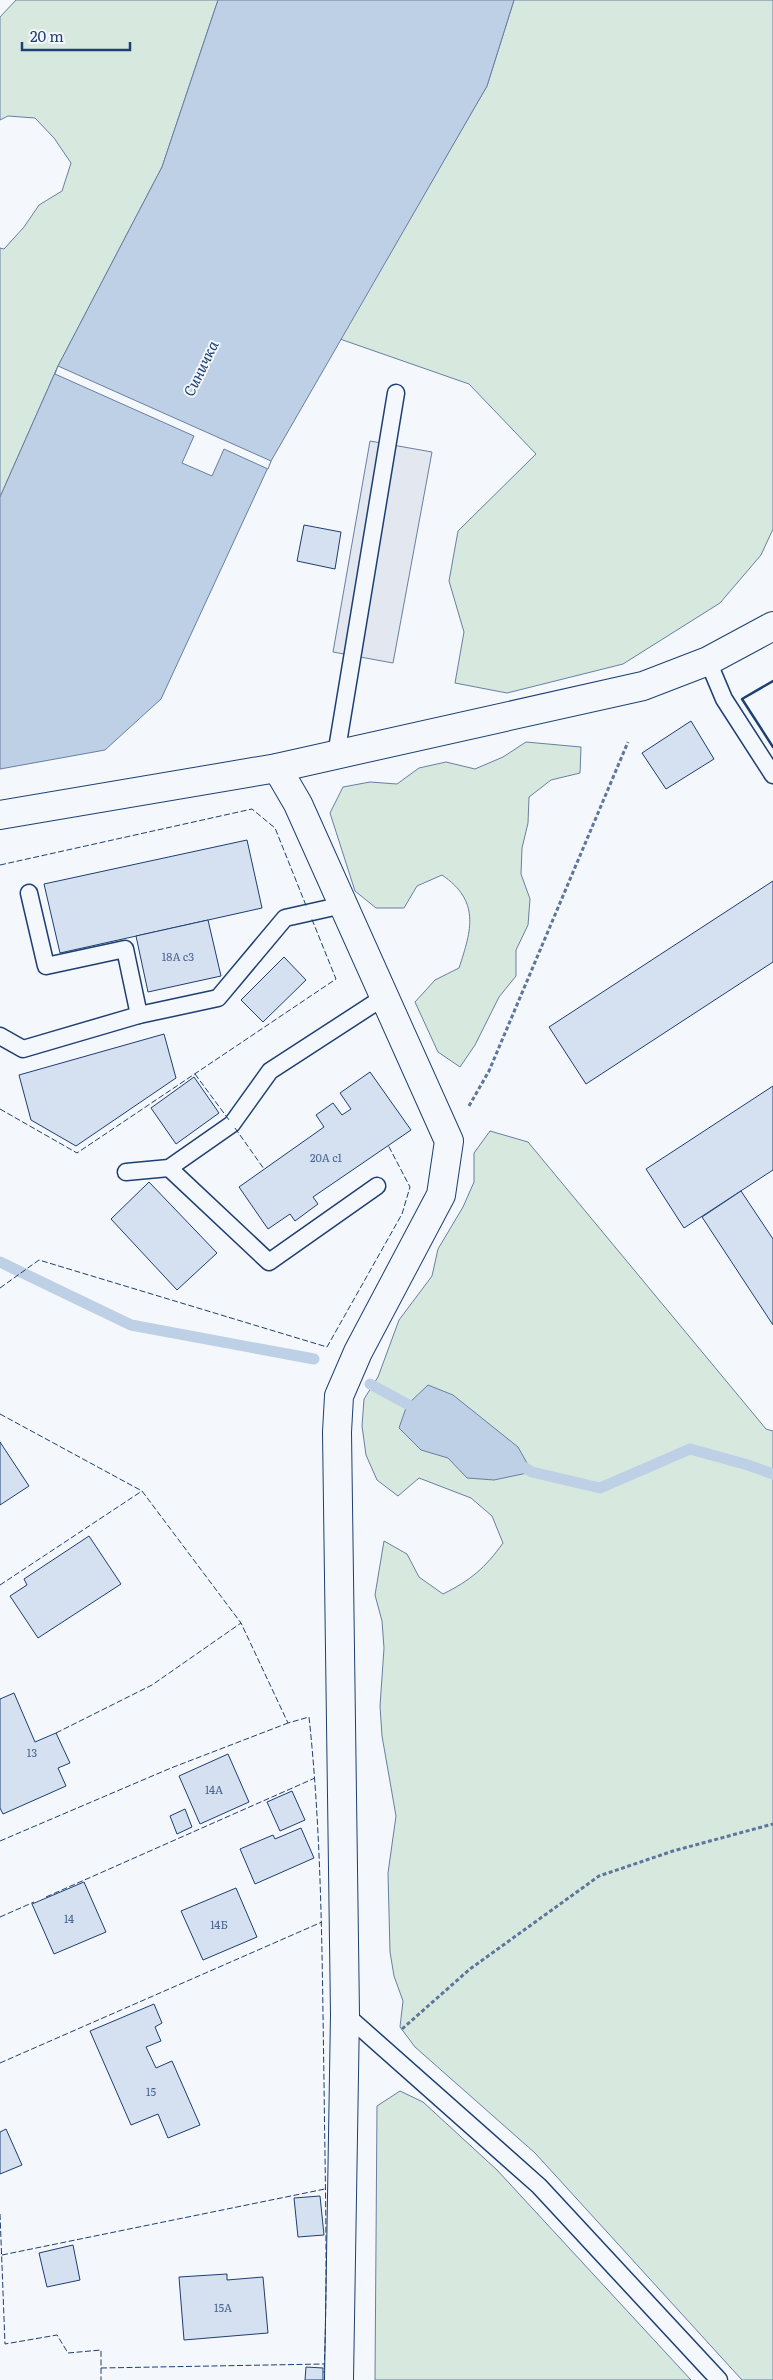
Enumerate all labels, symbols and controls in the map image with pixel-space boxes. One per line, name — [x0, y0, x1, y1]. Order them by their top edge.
scale bar — [22, 20, 130, 52]
text: 20 m — [30, 24, 64, 47]
water label: Синичка — [177, 336, 224, 400]
house number: 18А с3 — [162, 948, 194, 964]
house number: 20А с1 — [310, 1149, 343, 1165]
house number: 13 — [27, 1744, 37, 1760]
house number: 14А — [205, 1781, 223, 1797]
house number: 14 — [64, 1910, 74, 1926]
house number: 14Б — [210, 1916, 228, 1932]
house number: 15 — [146, 2083, 156, 2099]
house number: 15А — [214, 2299, 232, 2315]

